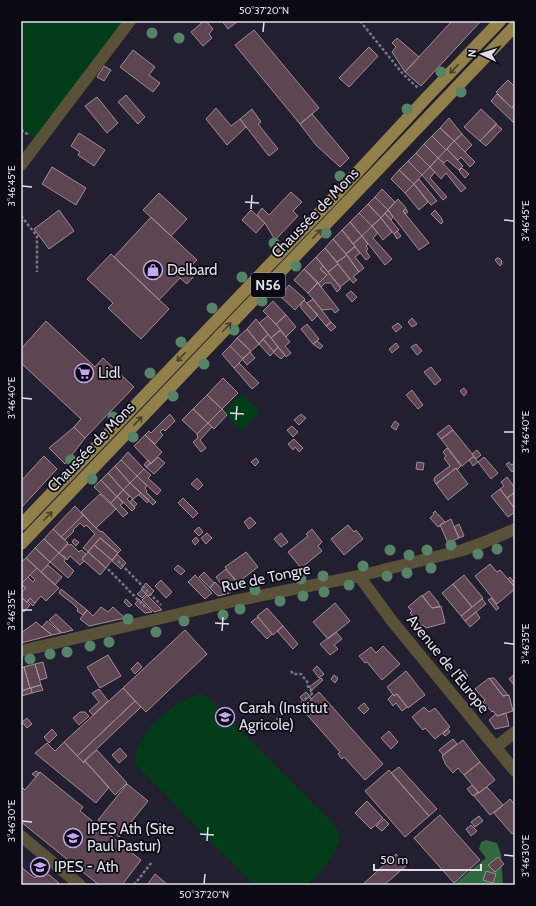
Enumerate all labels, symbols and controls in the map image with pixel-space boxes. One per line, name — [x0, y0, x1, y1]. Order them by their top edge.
text: 50°37'20"N — [239, 4, 289, 17]
north arrow — [462, 34, 502, 74]
text: N — [465, 49, 479, 58]
one-way arrow — [449, 64, 459, 74]
street label: Chaussée de Mons — [268, 164, 362, 262]
text: 3°46'45"E — [5, 165, 18, 207]
text: 3°46'45"E — [519, 200, 532, 242]
one-way arrow — [313, 229, 322, 239]
shop icon: Delbard — [142, 259, 164, 281]
place label: Delbard — [167, 261, 217, 279]
road number: N56 — [251, 273, 285, 297]
one-way arrow — [223, 322, 232, 333]
one-way arrow — [177, 351, 186, 361]
supermarket icon: Lidl — [73, 362, 95, 384]
place label: Lidl — [98, 364, 121, 382]
text: 3°46'40"E — [5, 376, 18, 419]
street label: Chaussée de Mons — [44, 398, 138, 496]
text: 3°46'40"E — [519, 410, 532, 453]
one-way arrow — [133, 416, 142, 426]
one-way arrow — [43, 511, 52, 521]
street label: Rue de Tongre — [220, 560, 312, 596]
text: 3°46'35"E — [5, 589, 18, 630]
street label: Avenue de l'Europe — [403, 611, 493, 717]
text: 3°46'35"E — [519, 623, 532, 664]
place label: Carah (Institut Agricole) — [239, 699, 328, 734]
school or university icon: Carah (Institut Agricole) — [214, 706, 236, 728]
text: 3°46'30"E — [5, 799, 18, 842]
place label: IPES Ath (Site Paul Pastur) — [87, 820, 175, 855]
school or university icon: IPES Ath (Site Paul Pastur) — [62, 827, 84, 849]
text: 3°46'30"E — [519, 834, 532, 877]
scale bar — [374, 846, 481, 872]
text: 50 m — [380, 852, 408, 867]
school or university icon: IPES - Ath — [29, 856, 51, 878]
place label: IPES - Ath — [54, 858, 119, 876]
text: 50°37'20"N — [179, 888, 229, 901]

